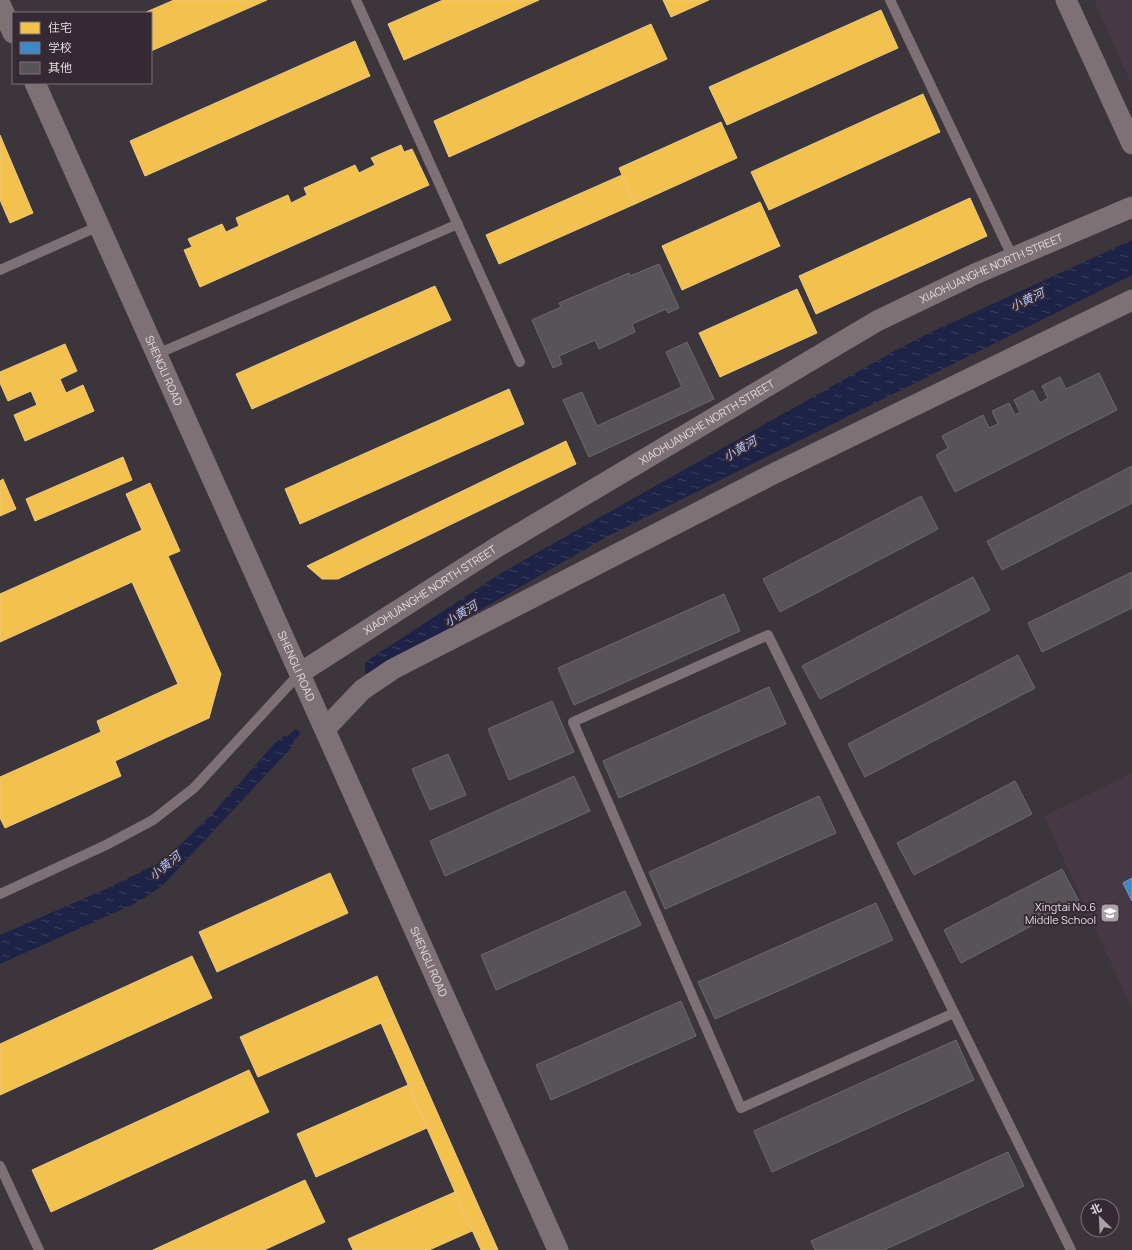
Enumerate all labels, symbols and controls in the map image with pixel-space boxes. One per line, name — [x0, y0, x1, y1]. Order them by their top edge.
legend — [12, 12, 152, 84]
text: 住宅 — [48, 19, 72, 36]
text: 学校 — [48, 39, 72, 56]
text: 其他 — [48, 59, 72, 76]
street label: XIAOHUANGHE NORTH STREET — [917, 229, 1066, 306]
water label: 小黄河 — [1007, 283, 1049, 315]
street label: SHENGLI ROAD — [142, 333, 187, 408]
street label: XIAOHUANGHE NORTH STREET — [636, 375, 778, 468]
water label: 小黄河 — [720, 431, 761, 465]
street label: XIAOHUANGHE NORTH STREET — [360, 541, 499, 638]
water label: 小黄河 — [441, 596, 482, 630]
street label: SHENGLI ROAD — [275, 628, 319, 703]
water label: 小黄河 — [145, 846, 186, 884]
place label: Xingtai No.6 Middle School — [1025, 899, 1096, 927]
school or university icon: Xingtai No.6 Middle School — [1099, 902, 1121, 924]
street label: SHENGLI ROAD — [407, 924, 452, 999]
north arrow — [1080, 1198, 1120, 1238]
text: 北 — [1088, 1199, 1104, 1217]

